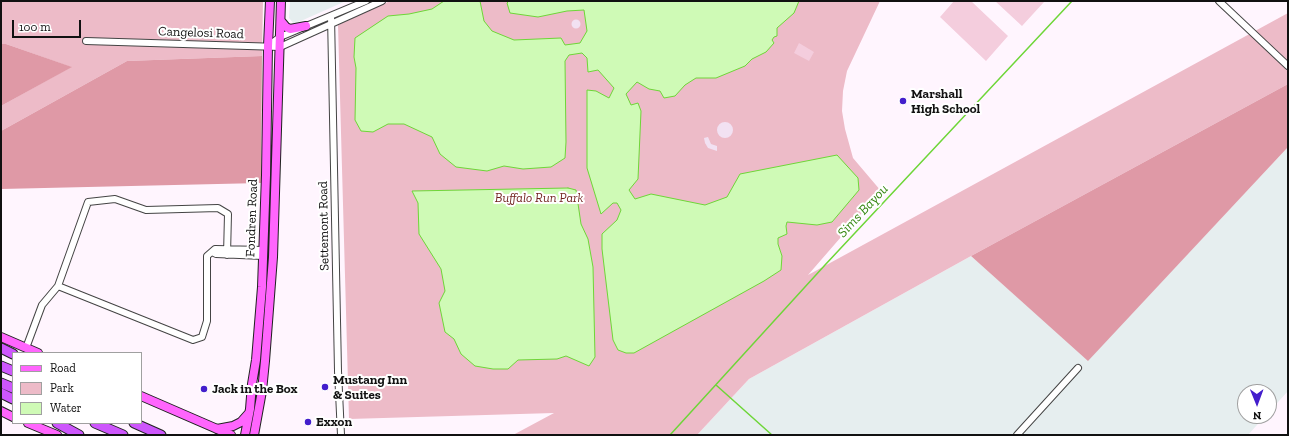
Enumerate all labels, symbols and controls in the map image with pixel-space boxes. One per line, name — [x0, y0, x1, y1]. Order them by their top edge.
scale bar — [14, 12, 83, 38]
text: 100 m — [19, 20, 51, 34]
street label: Cangelosi Road — [158, 24, 244, 42]
place label: Marshall High School — [911, 86, 980, 117]
marker: Marshall High School — [898, 96, 908, 106]
street label: Fondren Road — [243, 179, 261, 257]
street label: Settemont Road — [315, 181, 333, 271]
water label: Sims Bayou — [834, 181, 892, 241]
park label: Buffalo Run Park — [495, 190, 583, 206]
legend — [12, 352, 142, 424]
text: Road — [50, 361, 76, 375]
place label: Mustang Inn & Suites — [333, 372, 407, 403]
text: Park — [50, 381, 74, 395]
place label: Jack in the Box — [212, 381, 297, 397]
marker: Mustang Inn & Suites — [320, 382, 330, 392]
marker: Jack in the Box — [199, 384, 209, 394]
north arrow — [1237, 384, 1277, 424]
text: Water — [50, 401, 82, 415]
text: N — [1253, 409, 1262, 422]
place label: Exxon — [316, 414, 352, 430]
marker: Exxon — [303, 417, 313, 427]

